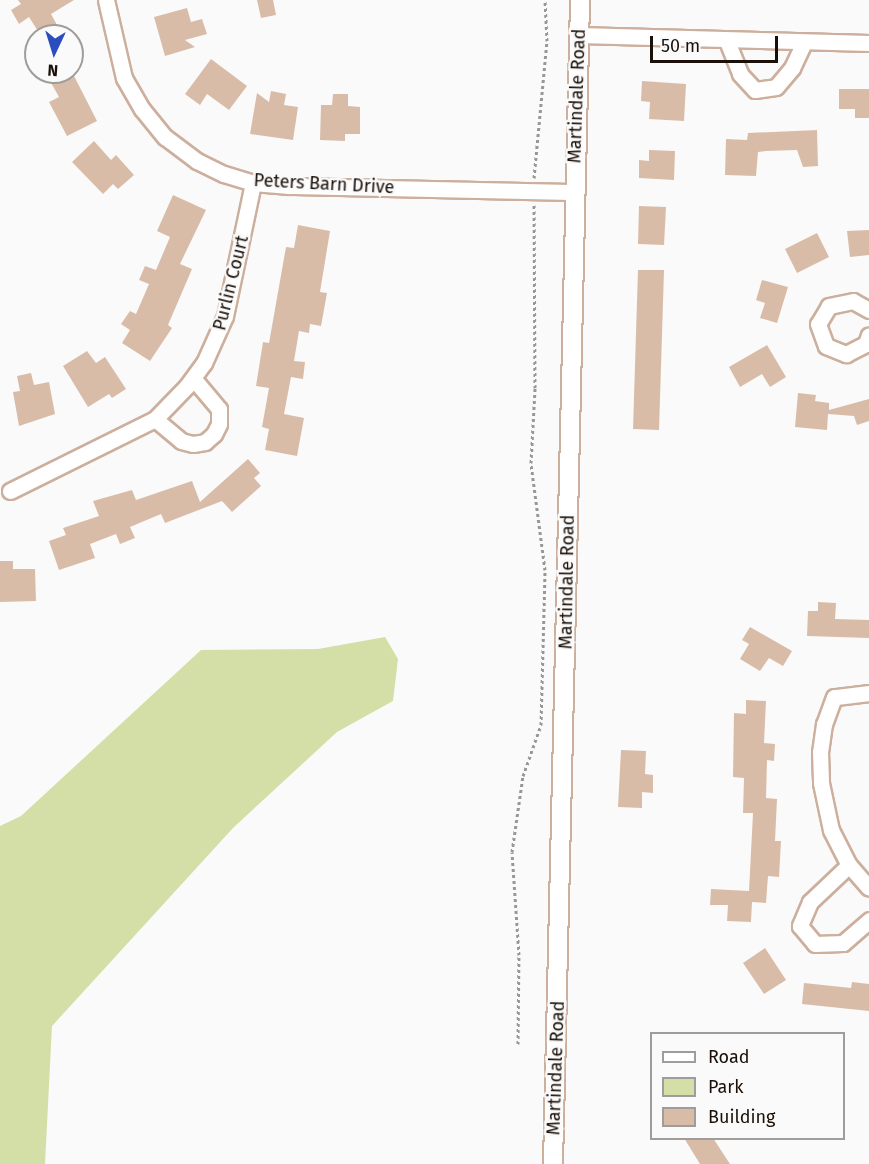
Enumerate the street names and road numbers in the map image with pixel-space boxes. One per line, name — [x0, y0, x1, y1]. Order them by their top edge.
street label: Martindale Road — [564, 28, 590, 164]
street label: Peters Barn Drive — [253, 170, 395, 198]
street label: Purlin Court — [209, 233, 253, 333]
street label: Martindale Road — [555, 515, 579, 649]
street label: Martindale Road — [543, 1000, 569, 1136]

